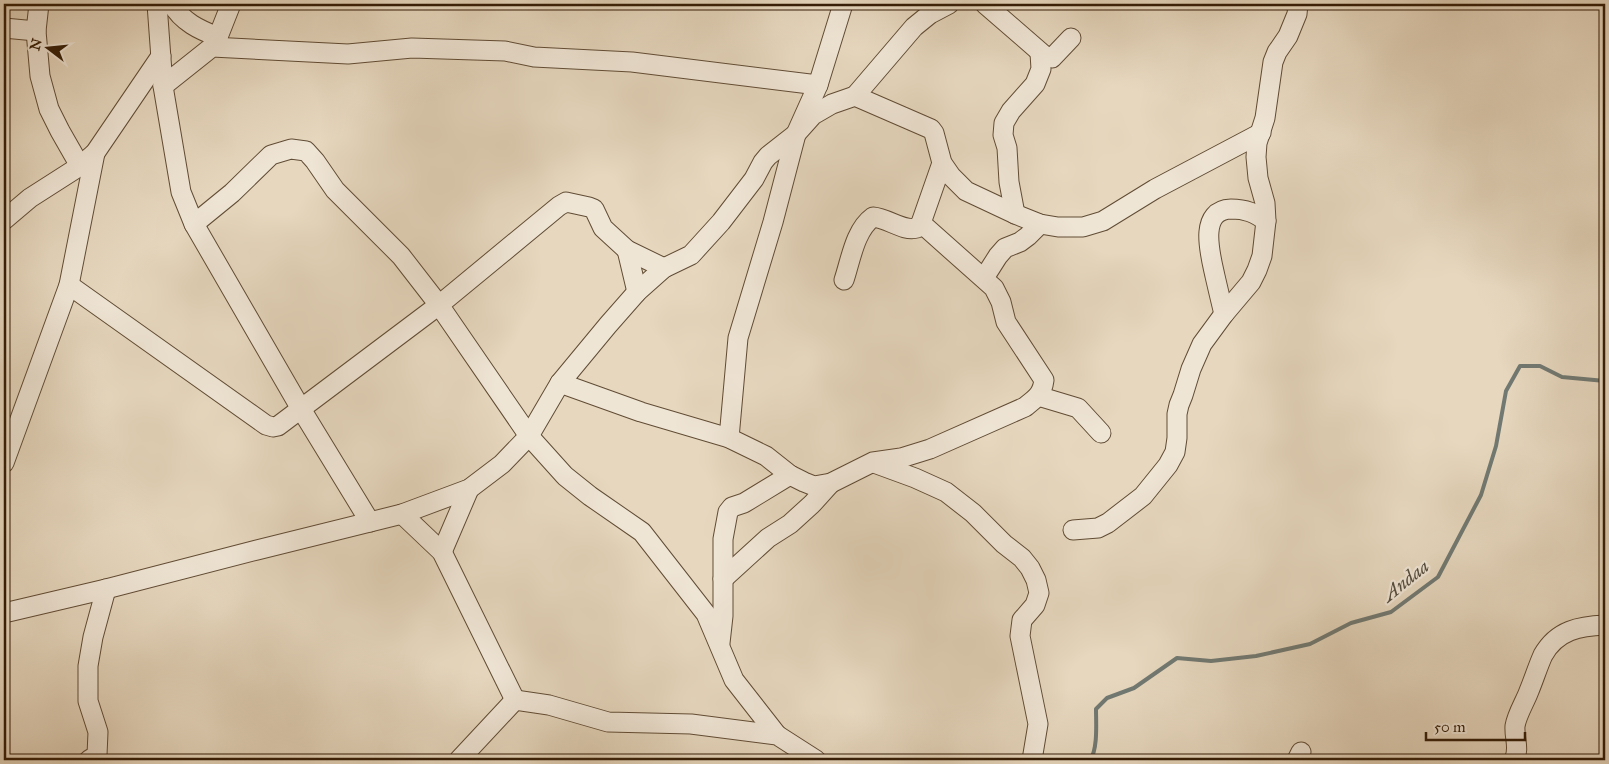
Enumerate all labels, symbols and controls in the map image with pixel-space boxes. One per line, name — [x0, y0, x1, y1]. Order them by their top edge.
north arrow — [22, 22, 72, 72]
text: N — [26, 36, 46, 53]
water label: Andaa — [1376, 554, 1434, 608]
scale bar — [1426, 709, 1525, 741]
text: 50 m — [1434, 718, 1466, 736]

